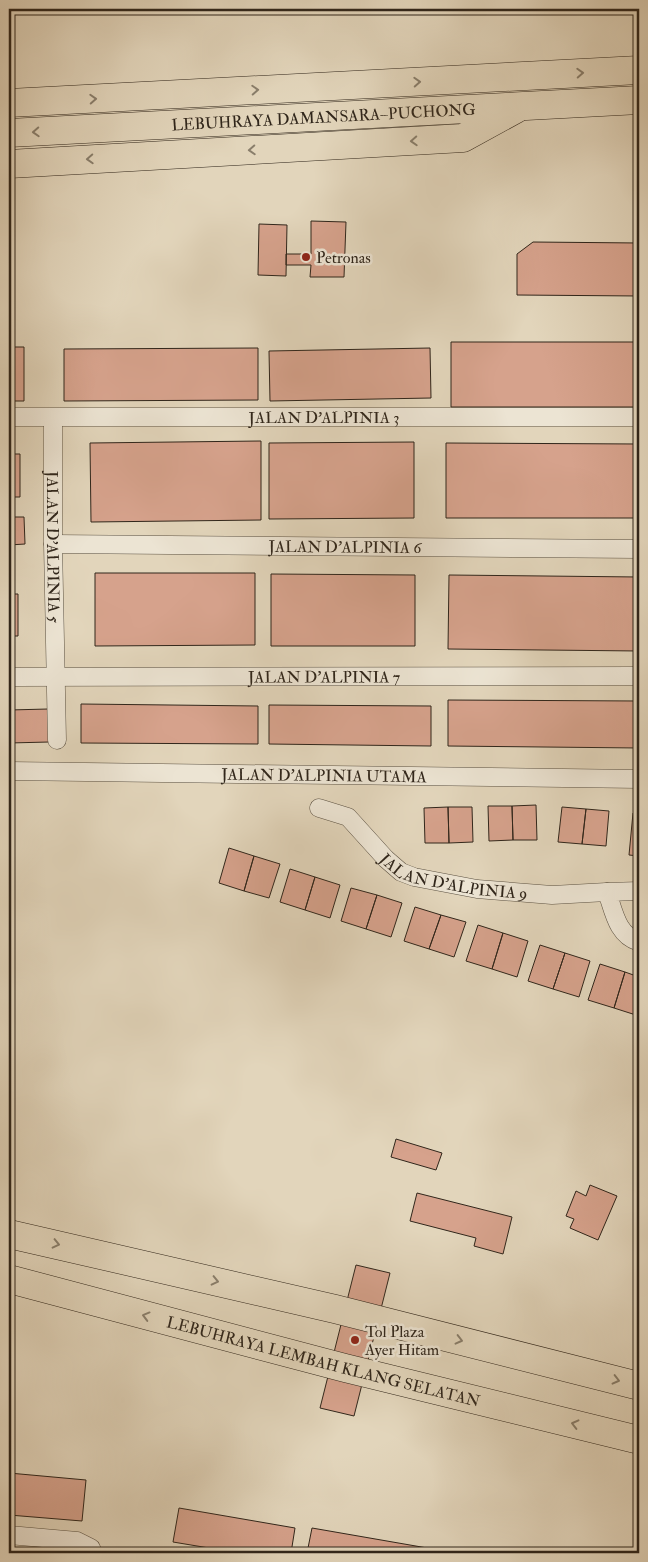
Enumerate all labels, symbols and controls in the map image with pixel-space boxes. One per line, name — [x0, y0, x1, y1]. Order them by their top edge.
one-way arrow — [576, 68, 584, 79]
one-way arrow — [414, 76, 422, 87]
one-way arrow — [251, 85, 259, 96]
one-way arrow — [89, 93, 97, 104]
street label: LEBUHRAYA DAMANSARA–PUCHONG — [171, 100, 476, 135]
one-way arrow — [32, 126, 40, 137]
one-way arrow — [410, 135, 418, 146]
one-way arrow — [248, 144, 256, 155]
one-way arrow — [85, 153, 93, 164]
place label: Petronas — [316, 248, 371, 268]
marker: Petronas — [300, 251, 312, 263]
street label: JALAN D'ALPINIA 3 — [248, 408, 400, 429]
street label: JALAN D'ALPINIA 5 — [41, 470, 64, 623]
street label: JALAN D'ALPINIA 6 — [267, 537, 422, 558]
street label: JALAN D'ALPINIA 7 — [247, 667, 401, 689]
street label: JALAN D'ALPINIA UTAMA — [220, 765, 427, 787]
street label: JALAN D'ALPINIA 9 — [373, 849, 528, 904]
one-way arrow — [52, 1238, 61, 1249]
one-way arrow — [210, 1275, 219, 1286]
one-way arrow — [142, 1311, 150, 1321]
street label: LEBUHRAYA LEMBAH KLANG SELATAN — [164, 1312, 483, 1412]
place label: Tol Plaza Ayer Hitam — [364, 1322, 440, 1360]
marker: Tol Plaza Ayer Hitam — [349, 1334, 361, 1346]
one-way arrow — [455, 1334, 464, 1345]
one-way arrow — [612, 1374, 621, 1385]
one-way arrow — [570, 1419, 579, 1430]

